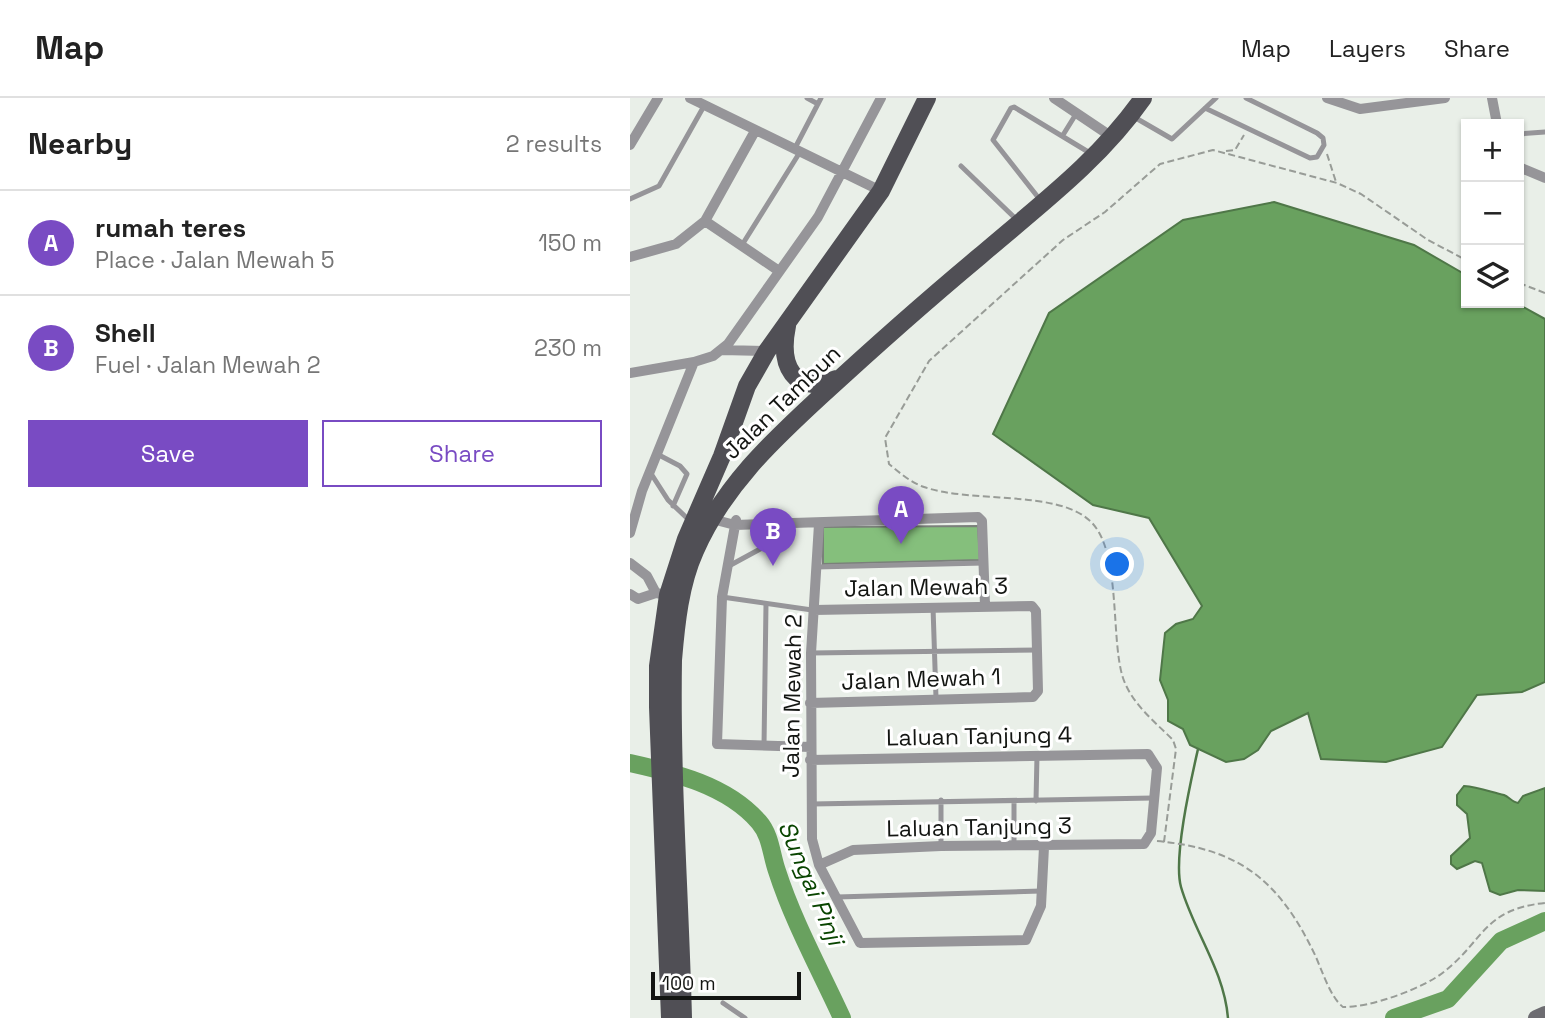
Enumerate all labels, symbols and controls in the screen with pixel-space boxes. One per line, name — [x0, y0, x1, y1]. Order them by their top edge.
text: Map — [35, 27, 104, 69]
text: Map — [1241, 33, 1291, 64]
text: Layers — [1329, 33, 1406, 64]
text: Share — [1444, 33, 1510, 64]
map controls — [1461, 119, 1524, 308]
button: + — [1461, 119, 1524, 182]
text: Nearby — [28, 124, 132, 163]
text: 2 results — [506, 129, 602, 159]
button: − — [1461, 182, 1524, 245]
text: rumah teres — [95, 211, 246, 245]
text: A — [44, 228, 58, 258]
text: 150 m — [538, 228, 602, 258]
text: Place · Jalan Mewah 5 — [95, 245, 335, 275]
button: layers — [1461, 245, 1524, 308]
text: Shell — [95, 316, 156, 350]
text: B — [43, 333, 59, 363]
text: 230 m — [534, 333, 602, 363]
street label: Jalan Tambun — [717, 338, 847, 466]
text: Fuel · Jalan Mewah 2 — [95, 350, 321, 380]
button: Save — [28, 420, 308, 487]
button: Share — [322, 420, 602, 487]
pin: A — [878, 486, 924, 544]
pin: B — [750, 508, 796, 566]
your location — [1100, 547, 1134, 581]
street label: Jalan Mewah 3 — [844, 571, 1008, 603]
street label: Jalan Mewah 2 — [776, 614, 808, 778]
street label: Jalan Mewah 1 — [841, 661, 1001, 697]
street label: Laluan Tanjung 4 — [886, 719, 1072, 753]
street label: Laluan Tanjung 3 — [886, 810, 1072, 844]
water label: Sungai Pinji — [771, 816, 853, 953]
scale bar — [651, 969, 802, 1001]
text: 100 m — [662, 971, 716, 996]

